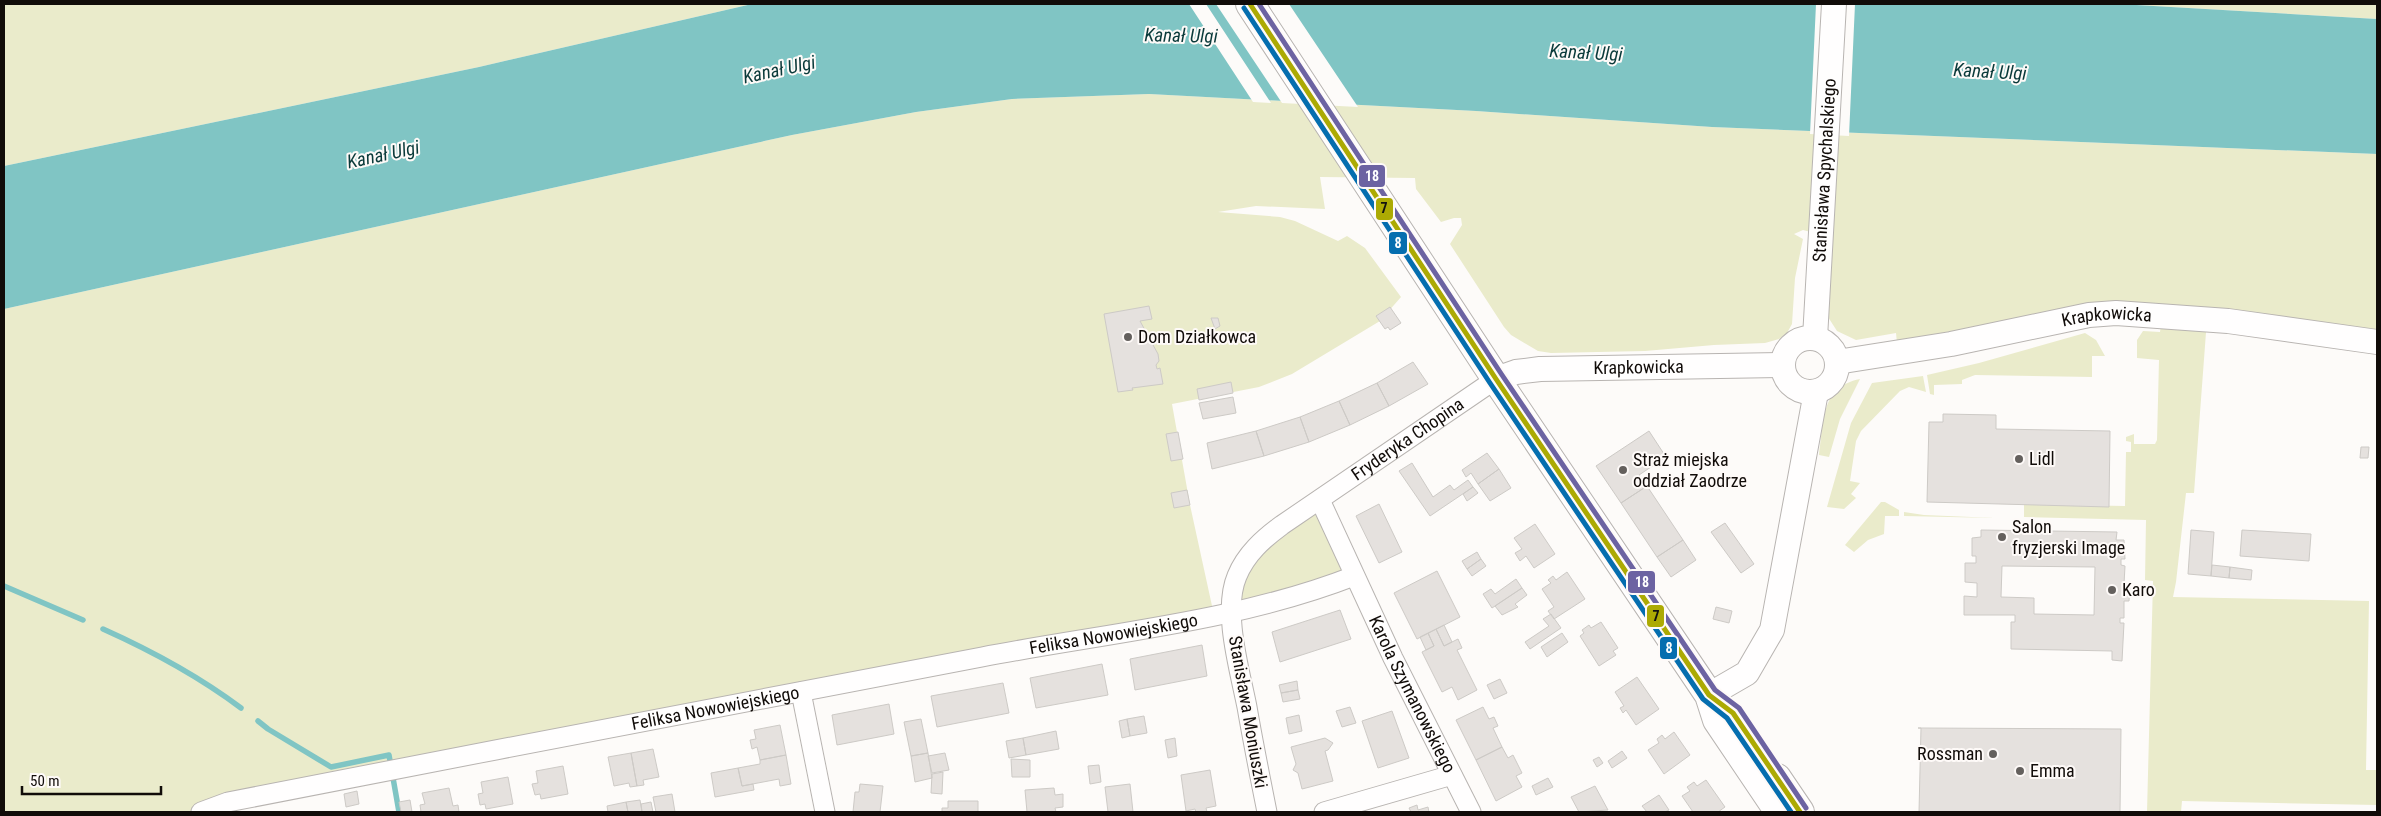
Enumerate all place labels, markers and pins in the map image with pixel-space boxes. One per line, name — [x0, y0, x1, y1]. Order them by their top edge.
place label: Dom Działkowca — [1138, 326, 1256, 347]
marker: Dom Działkowca — [1122, 331, 1134, 343]
place label: Lidl — [2029, 448, 2055, 469]
place label: Straż miejska oddział Zaodrze — [1633, 449, 1747, 491]
marker: Lidl — [2013, 453, 2025, 465]
marker: Straż miejska oddział Zaodrze — [1617, 464, 1629, 476]
place label: Salon fryzjerski Image — [2012, 516, 2125, 558]
marker: Salon fryzjerski Image — [1996, 531, 2008, 543]
place label: Karo — [2122, 579, 2155, 600]
marker: Karo — [2106, 584, 2118, 596]
place label: Rossman — [1917, 743, 1983, 764]
marker: Rossman — [1987, 748, 1999, 760]
place label: Emma — [2030, 760, 2075, 781]
marker: Emma — [2014, 765, 2026, 777]

